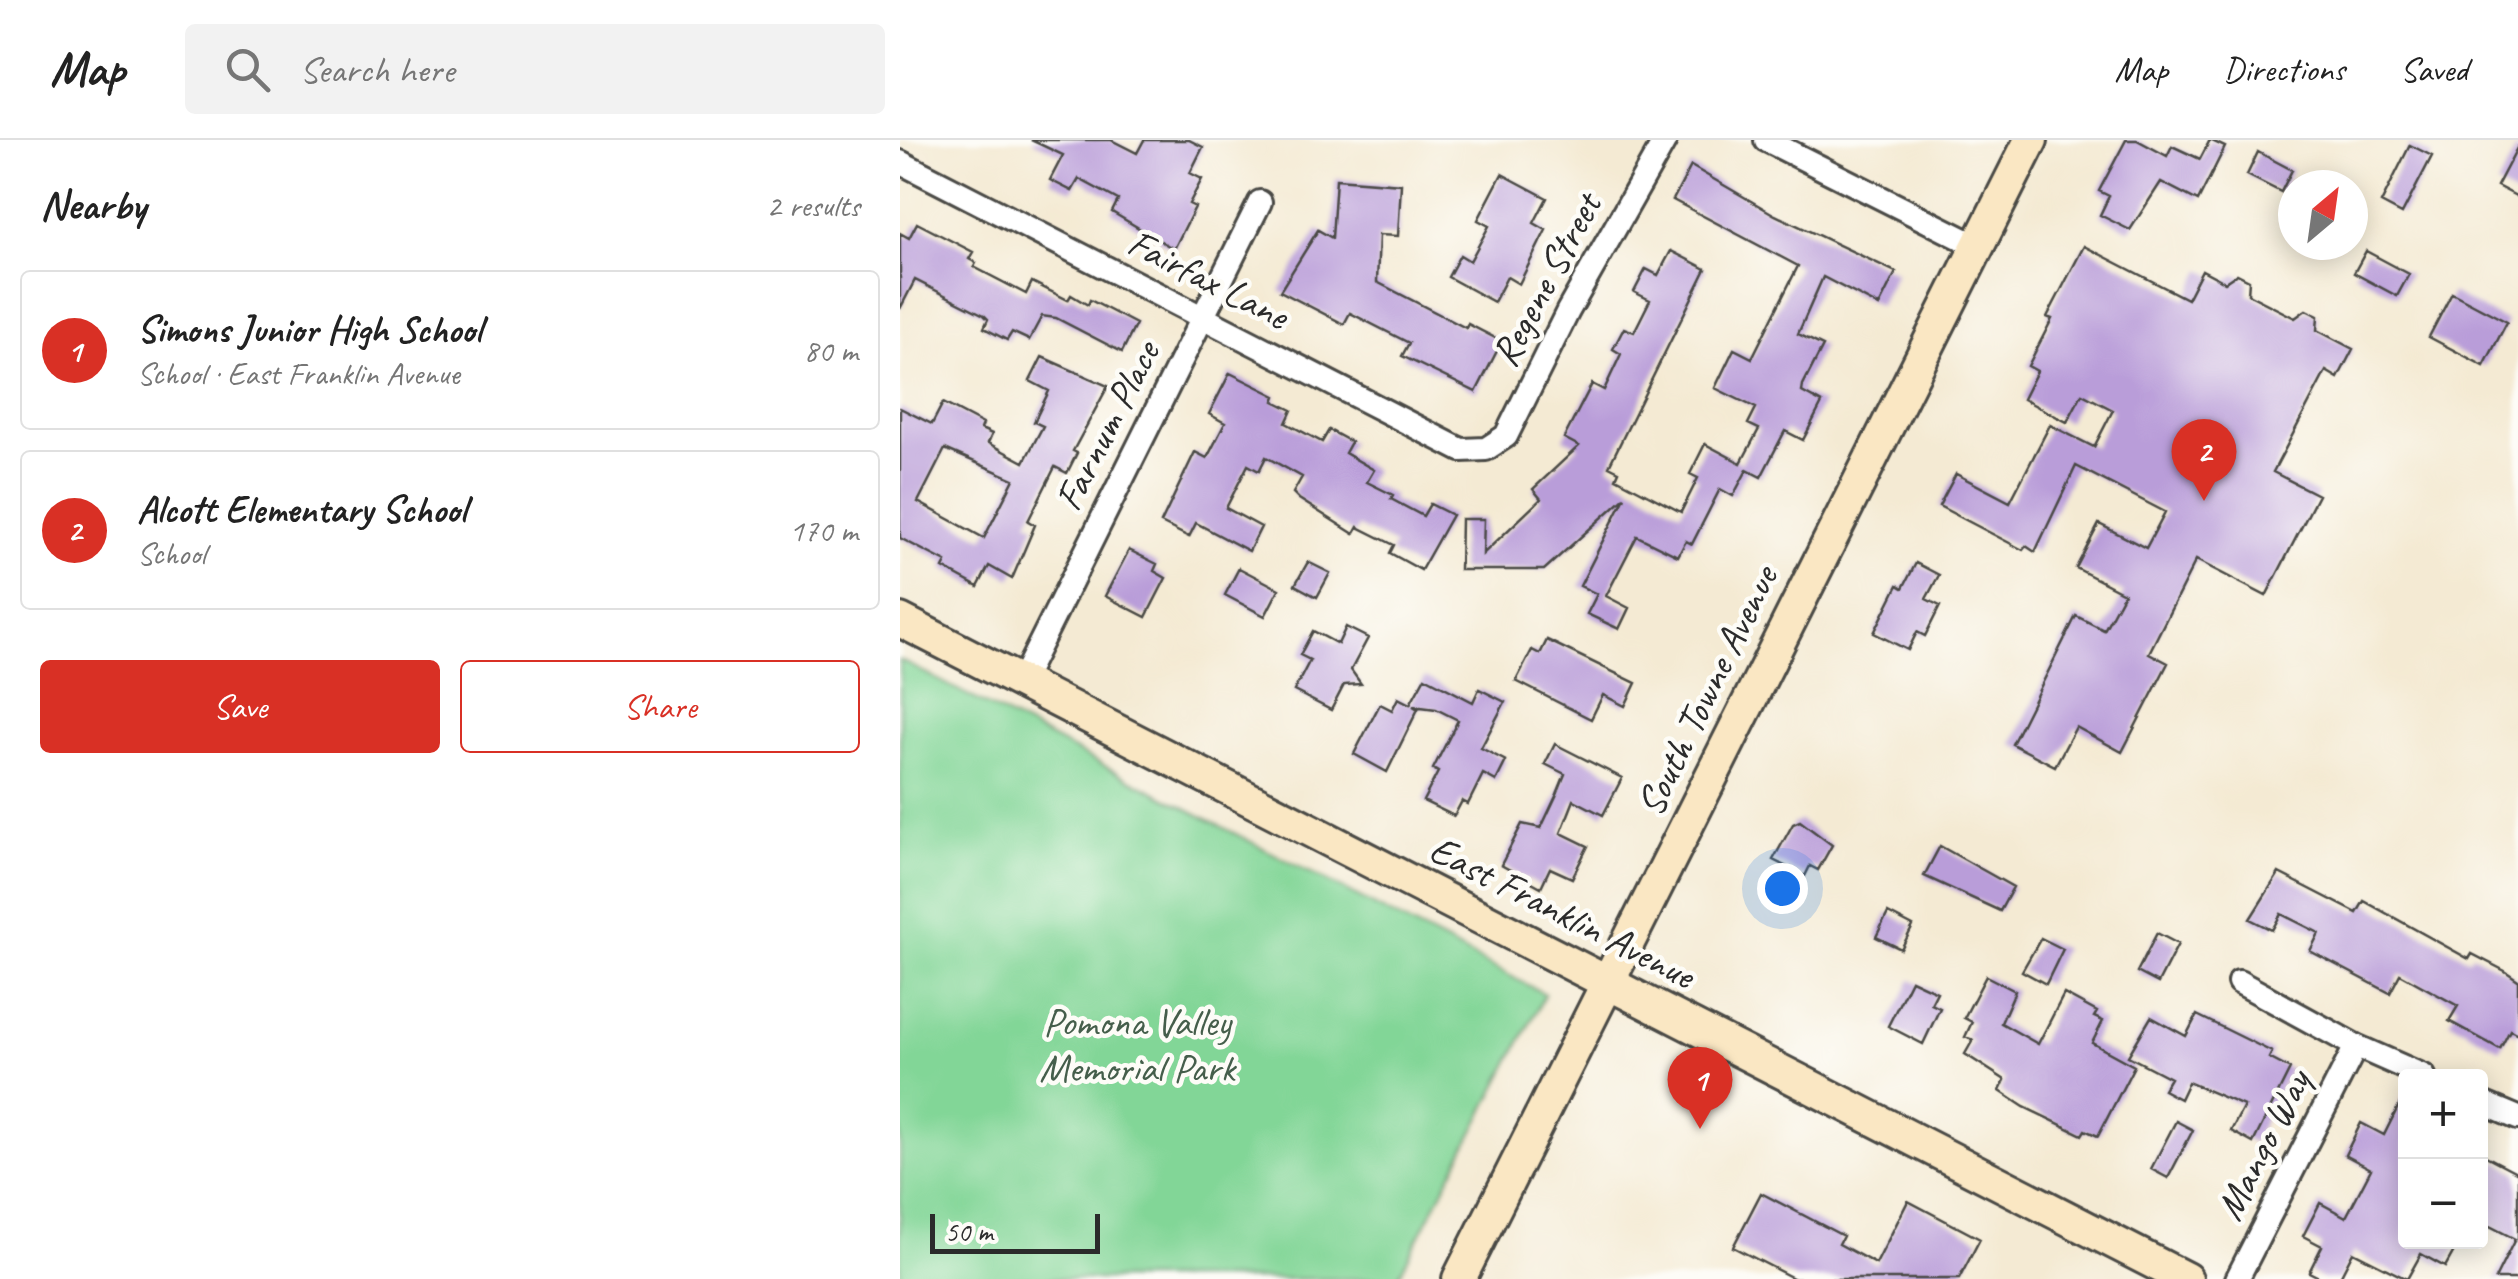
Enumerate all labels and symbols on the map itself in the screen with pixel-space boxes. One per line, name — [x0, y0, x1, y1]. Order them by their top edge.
north arrow — [2278, 170, 2368, 260]
street label: Regene Street — [1480, 182, 1614, 375]
street label: Fairfax Lane — [1119, 217, 1299, 342]
street label: Farnum Place — [1043, 331, 1172, 519]
pin: 2 — [2172, 418, 2236, 501]
street label: South Towne Avenue — [1625, 555, 1790, 824]
street label: East Franklin Avenue — [1421, 824, 1705, 1002]
your location — [1757, 863, 1808, 914]
park label: Pomona Valley Memorial Park — [1039, 997, 1237, 1093]
pin: 1 — [1668, 1046, 1732, 1129]
street label: Mango Way — [2204, 1059, 2323, 1228]
scale bar — [930, 1209, 1100, 1254]

